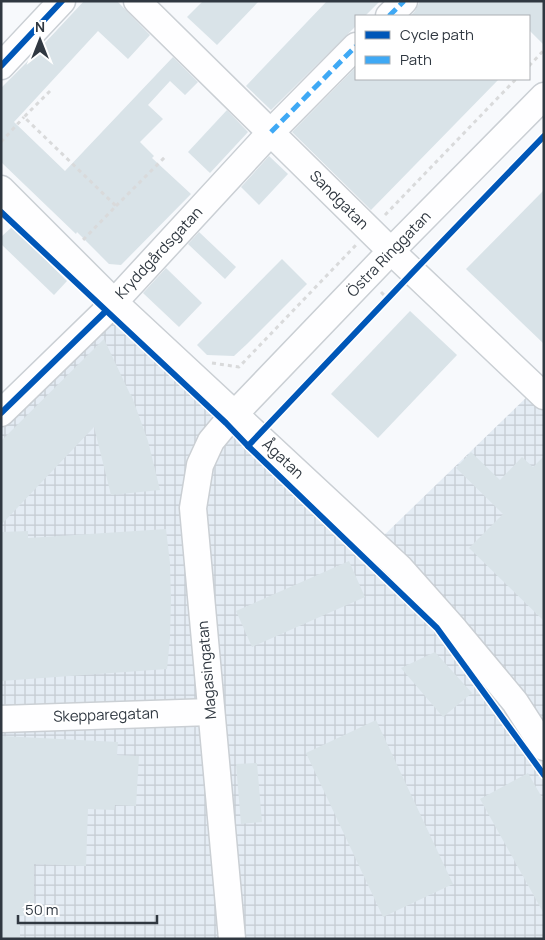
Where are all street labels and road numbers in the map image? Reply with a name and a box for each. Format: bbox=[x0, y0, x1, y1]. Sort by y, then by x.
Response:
street label: Sandgatan bbox=[305, 165, 374, 234]
street label: Kryddgårdsgatan bbox=[110, 202, 207, 303]
street label: Östra Ringgatan bbox=[342, 206, 435, 301]
street label: Ågatan bbox=[258, 434, 309, 483]
street label: Magasingatan bbox=[192, 620, 221, 720]
street label: Skepparegatan bbox=[53, 702, 159, 727]

